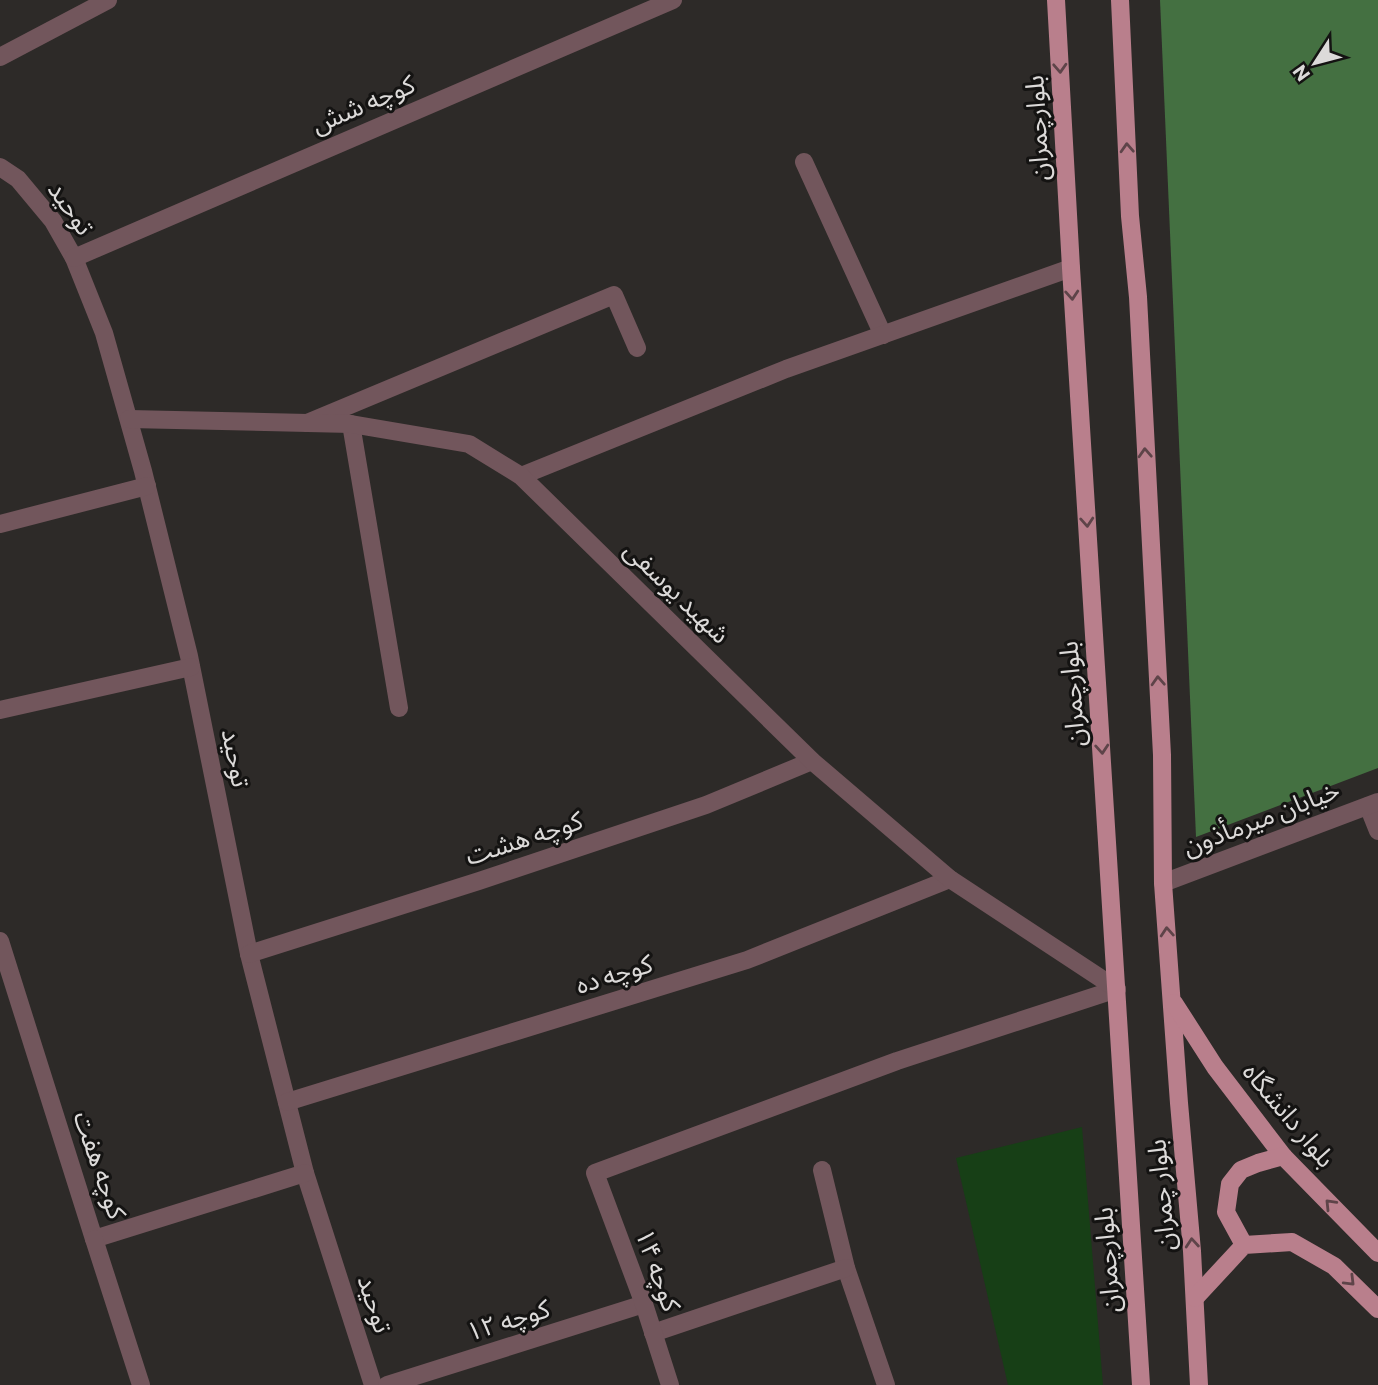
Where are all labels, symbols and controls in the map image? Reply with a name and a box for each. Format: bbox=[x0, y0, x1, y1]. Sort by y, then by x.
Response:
north arrow bbox=[1280, 28, 1350, 98]
text: N bbox=[1287, 61, 1314, 86]
one-way arrow bbox=[1052, 63, 1067, 74]
street label: کوچه شش bbox=[306, 67, 420, 141]
street label: بلوارچمران bbox=[1017, 74, 1057, 182]
one-way arrow bbox=[1119, 142, 1134, 153]
street label: توحید bbox=[42, 174, 102, 241]
one-way arrow bbox=[1065, 290, 1080, 301]
one-way arrow bbox=[1138, 448, 1153, 459]
one-way arrow bbox=[1079, 517, 1094, 528]
street label: شهید یوسفی bbox=[618, 533, 737, 650]
street label: بلوارچمران bbox=[1051, 640, 1093, 748]
one-way arrow bbox=[1150, 675, 1165, 686]
street label: توحید bbox=[216, 726, 258, 790]
one-way arrow bbox=[1094, 744, 1109, 755]
street label: خیابان میرمأذون bbox=[1178, 772, 1344, 862]
street label: کوچه هشت bbox=[461, 803, 587, 873]
one-way arrow bbox=[1160, 927, 1175, 938]
street label: کوچه ده bbox=[571, 946, 657, 1002]
street label: بلوار دانشگاه bbox=[1237, 1056, 1343, 1173]
street label: کوچه هفت bbox=[66, 1106, 134, 1224]
street label: بلوار چمران bbox=[1139, 1138, 1183, 1252]
one-way arrow bbox=[1326, 1199, 1339, 1212]
street label: بلوارچمران bbox=[1086, 1206, 1128, 1314]
street label: کوچه ۱۴ bbox=[627, 1224, 689, 1316]
one-way arrow bbox=[1185, 1238, 1200, 1249]
street label: توحید bbox=[352, 1271, 400, 1337]
one-way arrow bbox=[1341, 1272, 1354, 1285]
street label: کوچه ۱۲ bbox=[462, 1291, 554, 1349]

